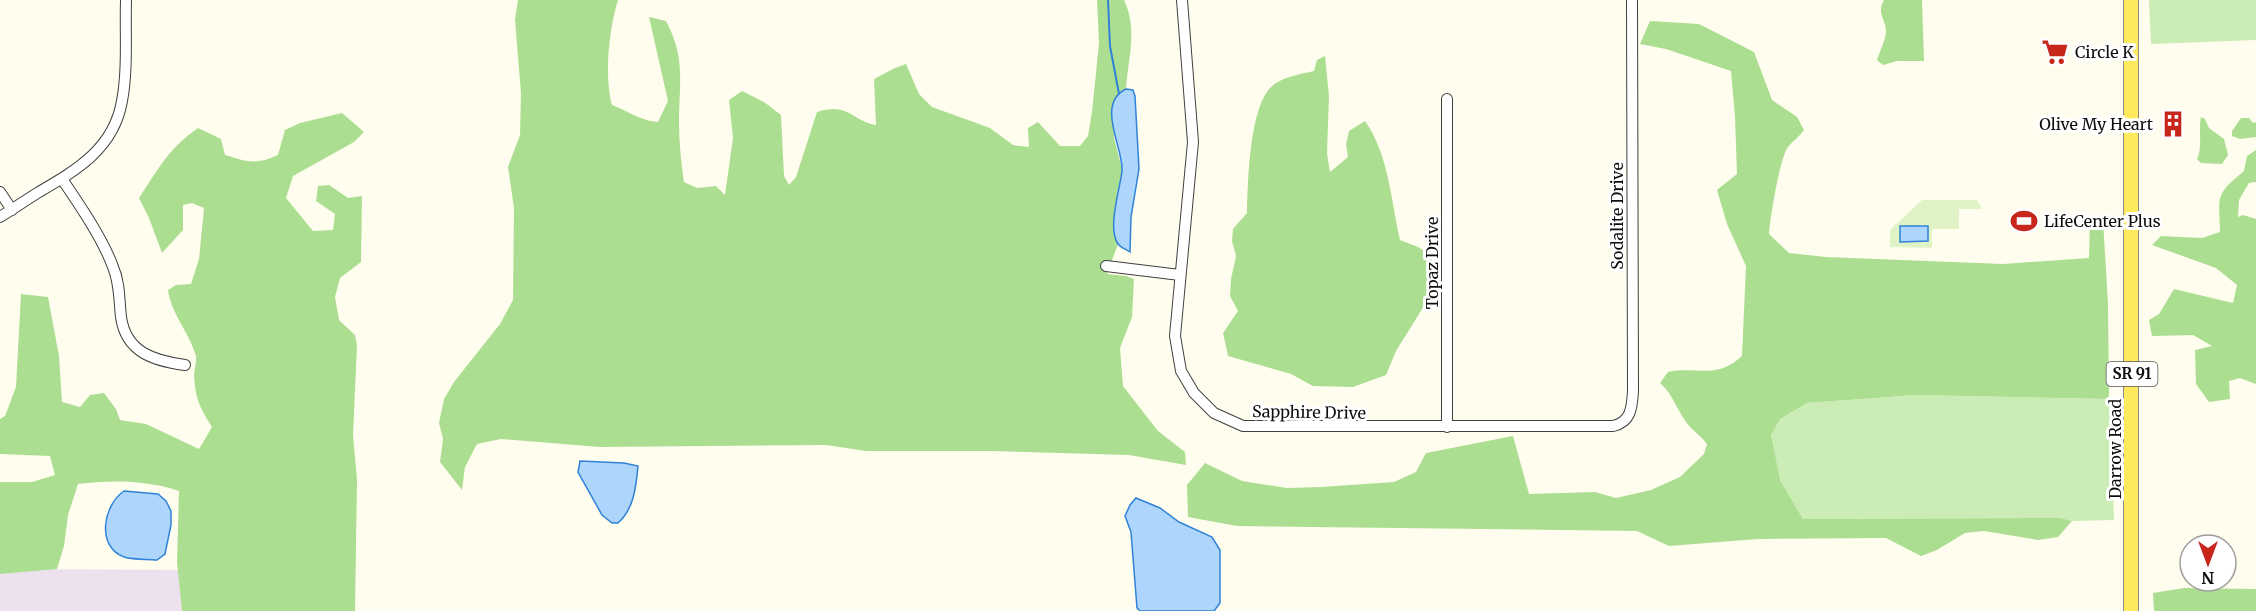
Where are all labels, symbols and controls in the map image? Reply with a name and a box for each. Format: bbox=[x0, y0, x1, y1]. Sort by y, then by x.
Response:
supermarket icon: Circle K bbox=[2040, 37, 2070, 67]
place label: Circle K bbox=[2075, 42, 2134, 62]
building icon: Olive My Heart bbox=[2158, 109, 2188, 139]
place label: Olive My Heart bbox=[2039, 114, 2154, 134]
street label: Sodalite Drive bbox=[1607, 162, 1627, 270]
sports icon: LifeCenter Plus bbox=[2009, 206, 2039, 236]
place label: LifeCenter Plus bbox=[2044, 211, 2161, 231]
street label: Topaz Drive bbox=[1422, 217, 1442, 309]
road number: SR 91 bbox=[2106, 362, 2158, 386]
street label: Darrow Road bbox=[2105, 399, 2125, 499]
street label: Sapphire Drive bbox=[1252, 401, 1366, 423]
north arrow bbox=[2178, 533, 2238, 593]
text: N bbox=[2201, 568, 2214, 588]

